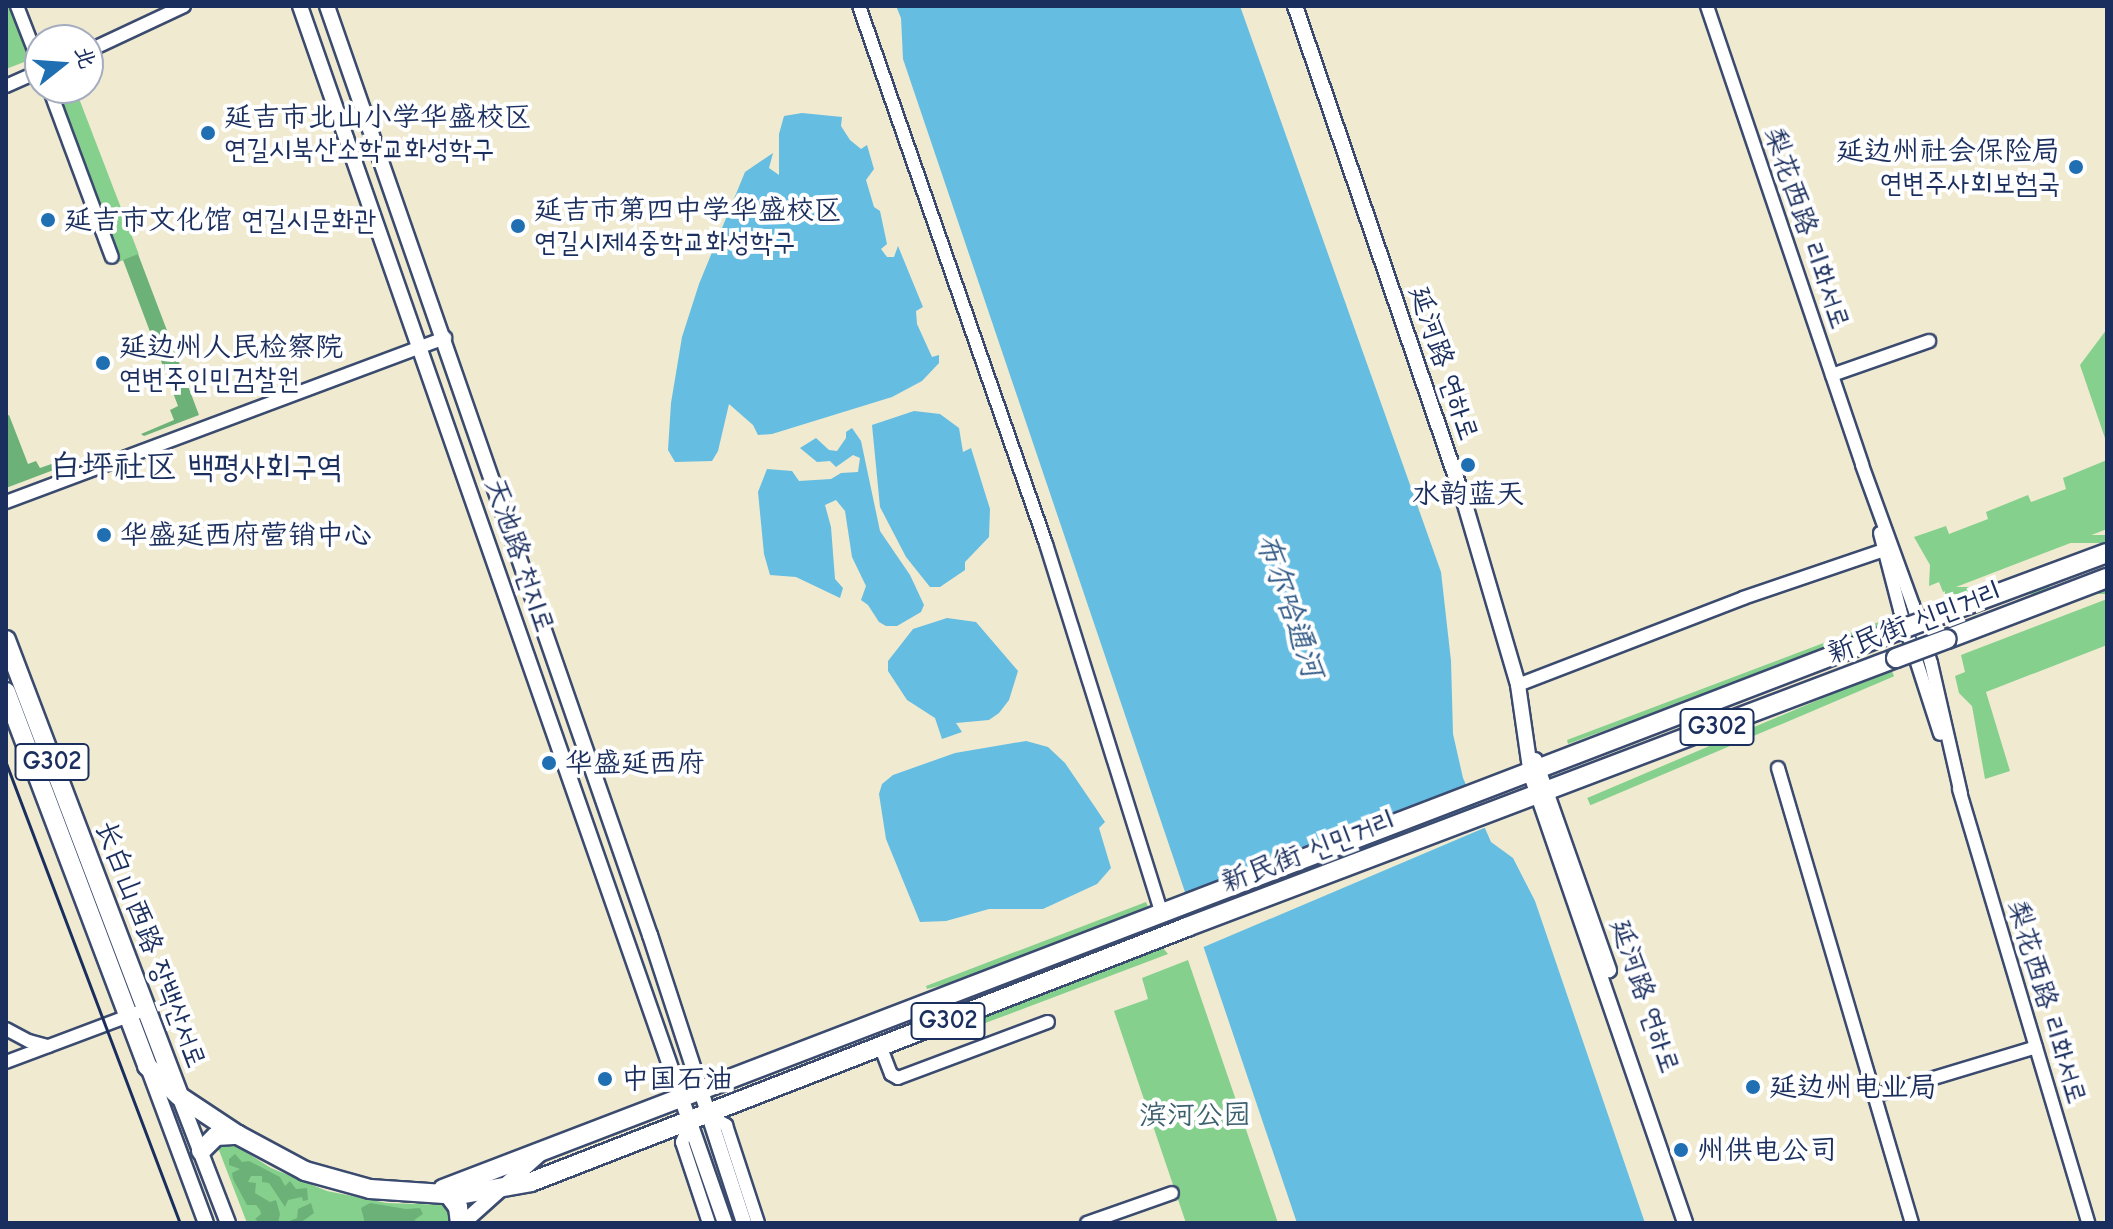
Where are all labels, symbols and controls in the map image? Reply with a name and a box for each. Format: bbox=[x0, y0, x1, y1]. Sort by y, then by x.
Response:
north arrow bbox=[24, 24, 104, 104]
text: 北 bbox=[69, 43, 101, 72]
place label: 延吉市北山小学华盛校区 연길시북산소학교화성학구 bbox=[224, 100, 532, 166]
street label: 梨花西路 리화서로 bbox=[1757, 123, 1857, 333]
marker: 延吉市北山小学华盛校区 연길시북산소학교화성학구 bbox=[199, 124, 217, 142]
place label: 延边州社会保险局 연변주사회보험국 bbox=[1836, 134, 2060, 200]
marker: 延边州社会保险局 연변주사회보험국 bbox=[2067, 158, 2085, 176]
place label: 延吉市第四中学华盛校区 연길시제4중학교화성학구 bbox=[534, 193, 842, 259]
place label: 延吉市文化馆 연길시문화관 bbox=[64, 203, 377, 237]
marker: 延吉市文化馆 연길시문화관 bbox=[39, 211, 57, 229]
marker: 延吉市第四中学华盛校区 연길시제4중학교화성학구 bbox=[509, 217, 527, 235]
street label: 延河路 연하로 bbox=[1402, 281, 1486, 445]
place label: 延边州人民检察院 연변주인민검찰원 bbox=[119, 330, 343, 396]
marker: 延边州人民检察院 연변주인민검찰원 bbox=[94, 354, 112, 372]
district label: 白坪社区 백평사회구역 bbox=[49, 448, 343, 486]
marker: 水韵蓝天 bbox=[1459, 456, 1477, 474]
street label: 天池路 천지로 bbox=[478, 473, 562, 637]
place label: 水韵蓝天 bbox=[1412, 477, 1524, 511]
place label: 华盛延西府营销中心 bbox=[120, 518, 372, 552]
marker: 华盛延西府营销中心 bbox=[95, 526, 113, 544]
water label: 布尔哈通河 bbox=[1248, 529, 1330, 683]
street label: 新民街 신민거리 bbox=[1822, 573, 2006, 671]
road number: G302 bbox=[1679, 705, 1755, 749]
road number: G302 bbox=[14, 740, 90, 784]
place label: 华盛延西府 bbox=[565, 746, 705, 780]
marker: 华盛延西府 bbox=[540, 754, 558, 772]
street label: 新民街 신민거리 bbox=[1216, 802, 1400, 900]
street label: 长白山西路 장백산서로 bbox=[88, 816, 214, 1072]
street label: 梨花西路 리화서로 bbox=[2000, 896, 2094, 1108]
street label: 延河路 연하로 bbox=[1603, 914, 1687, 1078]
road number: G302 bbox=[910, 999, 986, 1043]
place label: 中国石油 bbox=[621, 1062, 733, 1096]
marker: 中国石油 bbox=[596, 1070, 614, 1088]
place label: 延边州电业局 bbox=[1769, 1070, 1937, 1104]
marker: 延边州电业局 bbox=[1744, 1078, 1762, 1096]
park label: 滨河公园 bbox=[1139, 1098, 1251, 1132]
place label: 州供电公司 bbox=[1697, 1133, 1837, 1167]
marker: 州供电公司 bbox=[1672, 1141, 1690, 1159]

